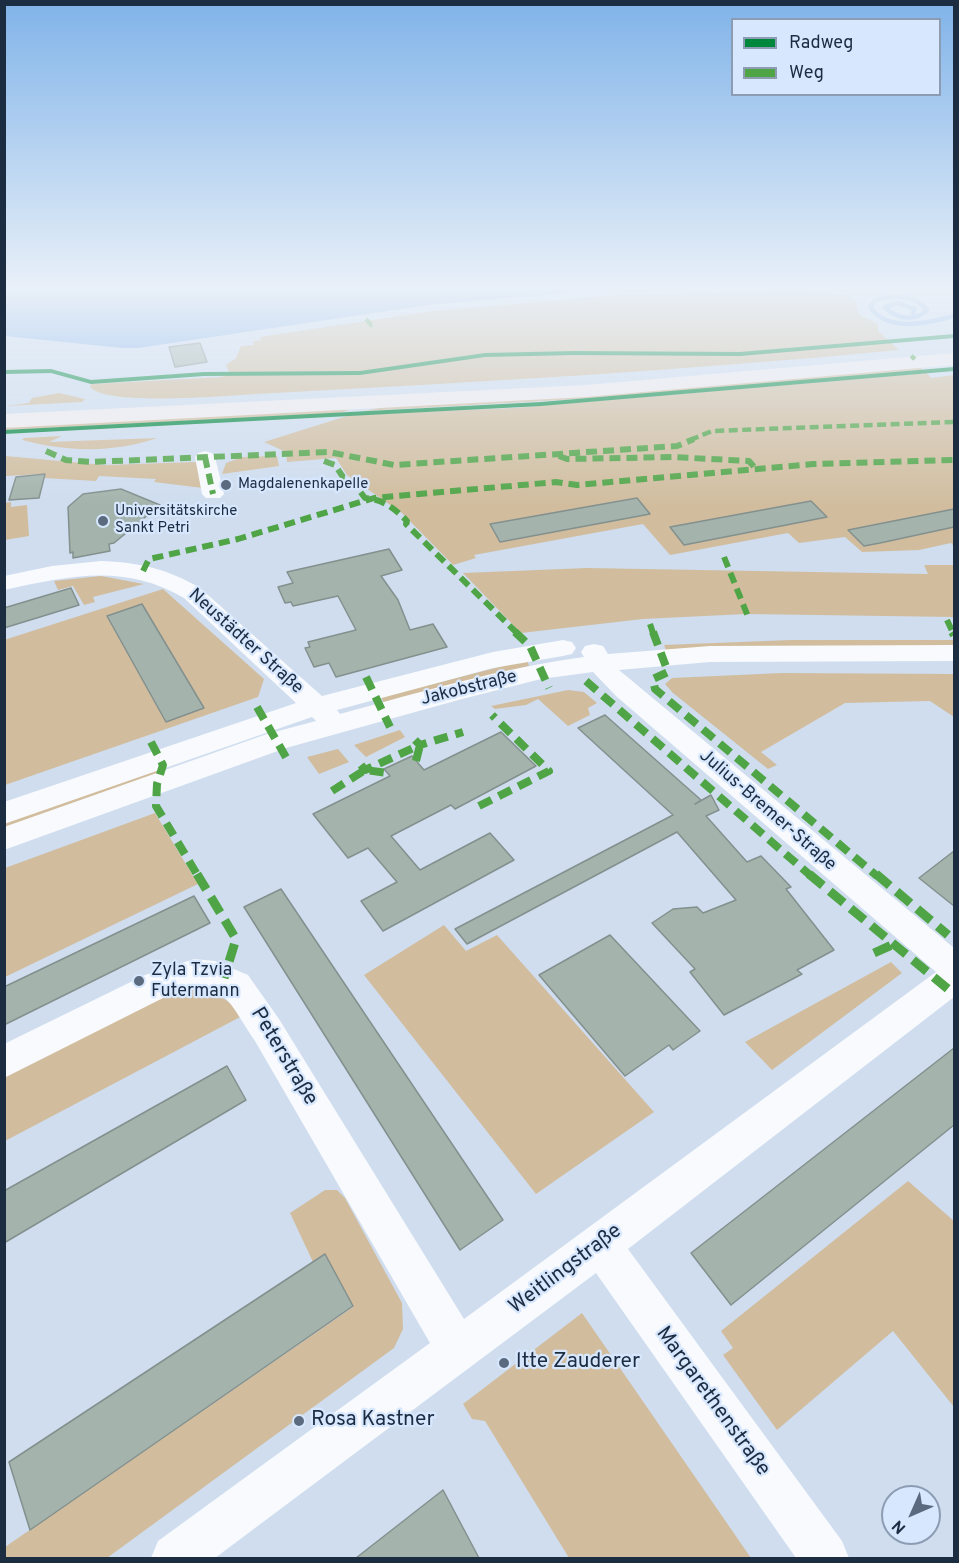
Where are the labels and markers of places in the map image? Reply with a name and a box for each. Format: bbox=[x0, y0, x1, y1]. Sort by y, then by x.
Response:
place label: Magdalenenkapelle bbox=[238, 476, 368, 494]
marker: Magdalenenkapelle bbox=[219, 478, 233, 492]
place label: Universitätskirche Sankt Petri bbox=[115, 503, 237, 538]
marker: Universitätskirche Sankt Petri bbox=[96, 514, 110, 528]
place label: Zyla Tzvia Futermann bbox=[151, 960, 240, 1002]
marker: Zyla Tzvia Futermann bbox=[132, 974, 146, 988]
place label: ltte Zauderer bbox=[516, 1350, 640, 1376]
marker: ltte Zauderer bbox=[497, 1356, 511, 1370]
place label: Rosa Kastner bbox=[311, 1408, 435, 1434]
marker: Rosa Kastner bbox=[292, 1414, 306, 1428]

